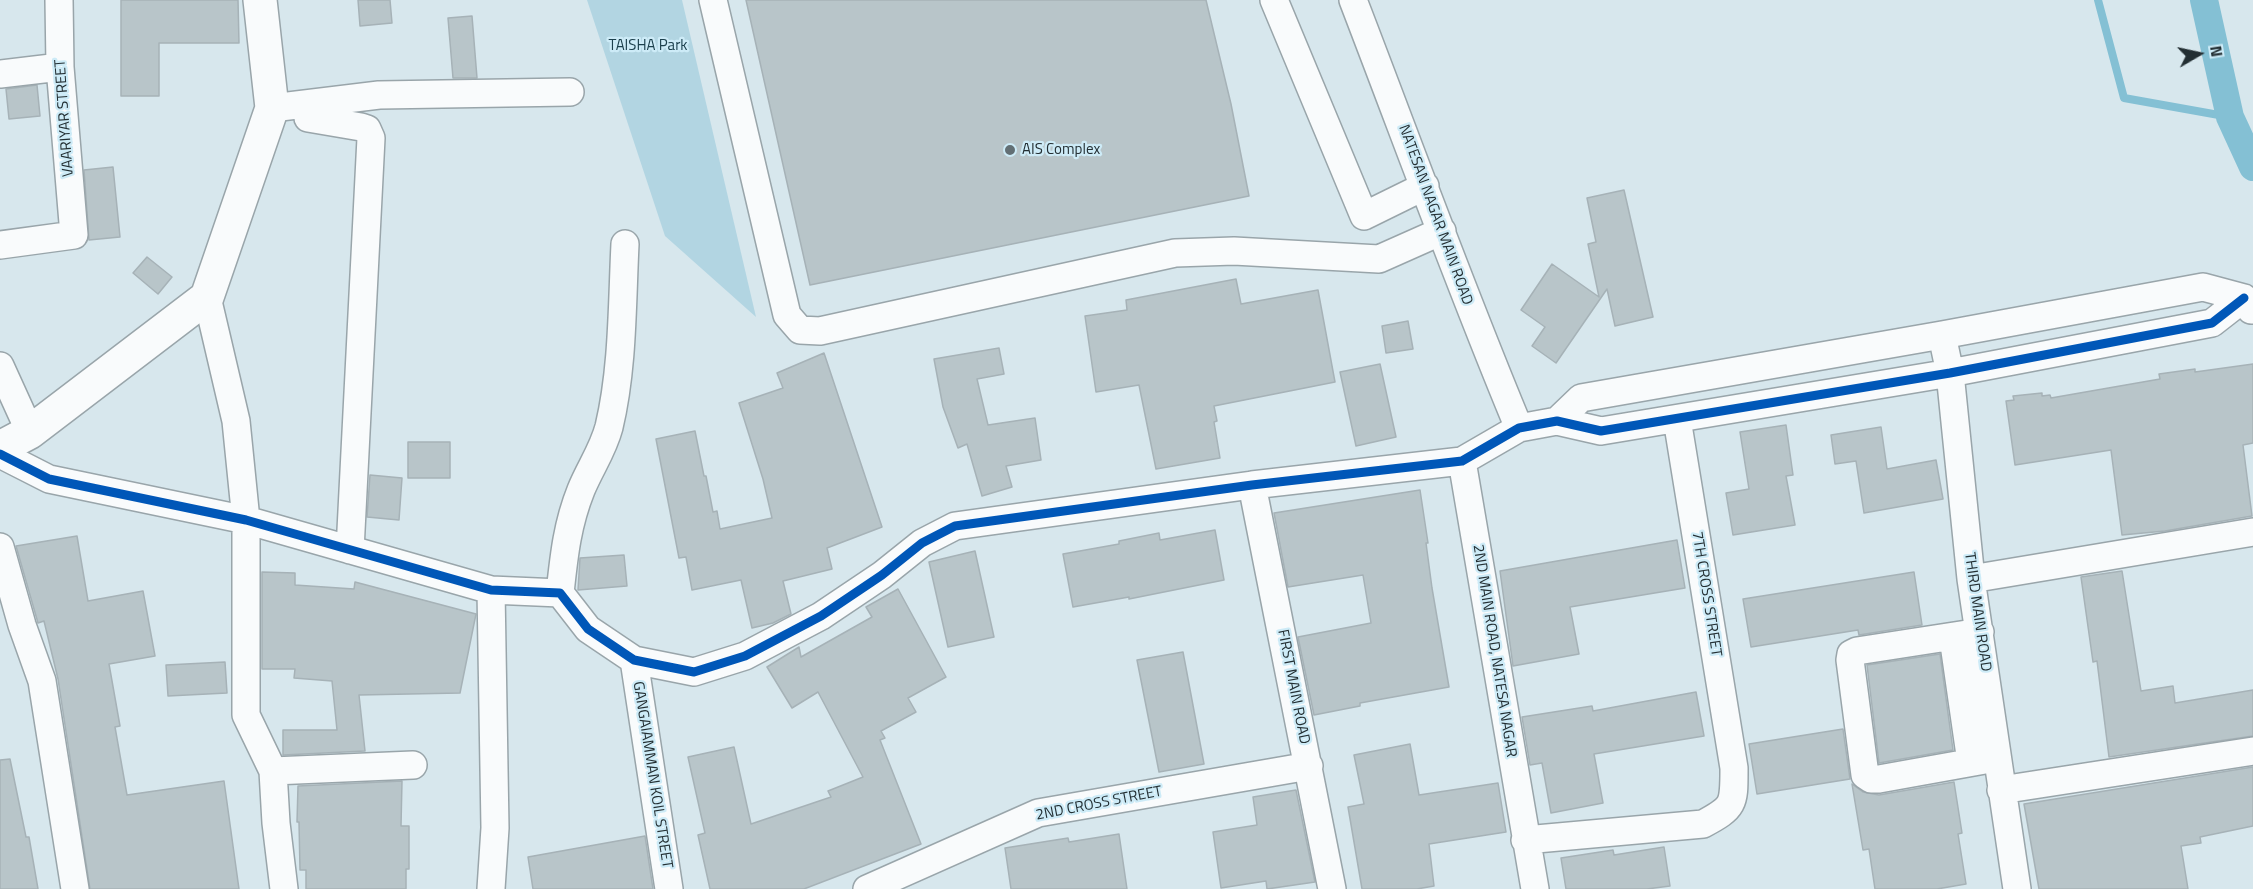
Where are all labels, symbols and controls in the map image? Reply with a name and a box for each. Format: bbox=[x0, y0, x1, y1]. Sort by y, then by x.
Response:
north arrow bbox=[2169, 24, 2229, 84]
park label: TAISHA Park bbox=[608, 37, 688, 55]
text: N bbox=[2204, 44, 2229, 59]
street label: VAARIYAR STREET bbox=[52, 59, 78, 177]
street label: NATESAN NAGAR MAIN ROAD bbox=[1394, 122, 1476, 308]
place label: AIS Complex bbox=[1022, 141, 1100, 159]
marker: AIS Complex bbox=[1003, 143, 1017, 157]
street label: 7TH CROSS STREET bbox=[1687, 530, 1725, 658]
street label: 2ND MAIN ROAD, NATESA NAGAR bbox=[1468, 543, 1520, 759]
street label: THIRD MAIN ROAD bbox=[1960, 551, 1994, 673]
street label: FIRST MAIN ROAD bbox=[1273, 628, 1313, 746]
street label: GANGAIAMMAN KOIL STREET bbox=[628, 680, 676, 870]
street label: 2ND CROSS STREET bbox=[1034, 783, 1164, 825]

